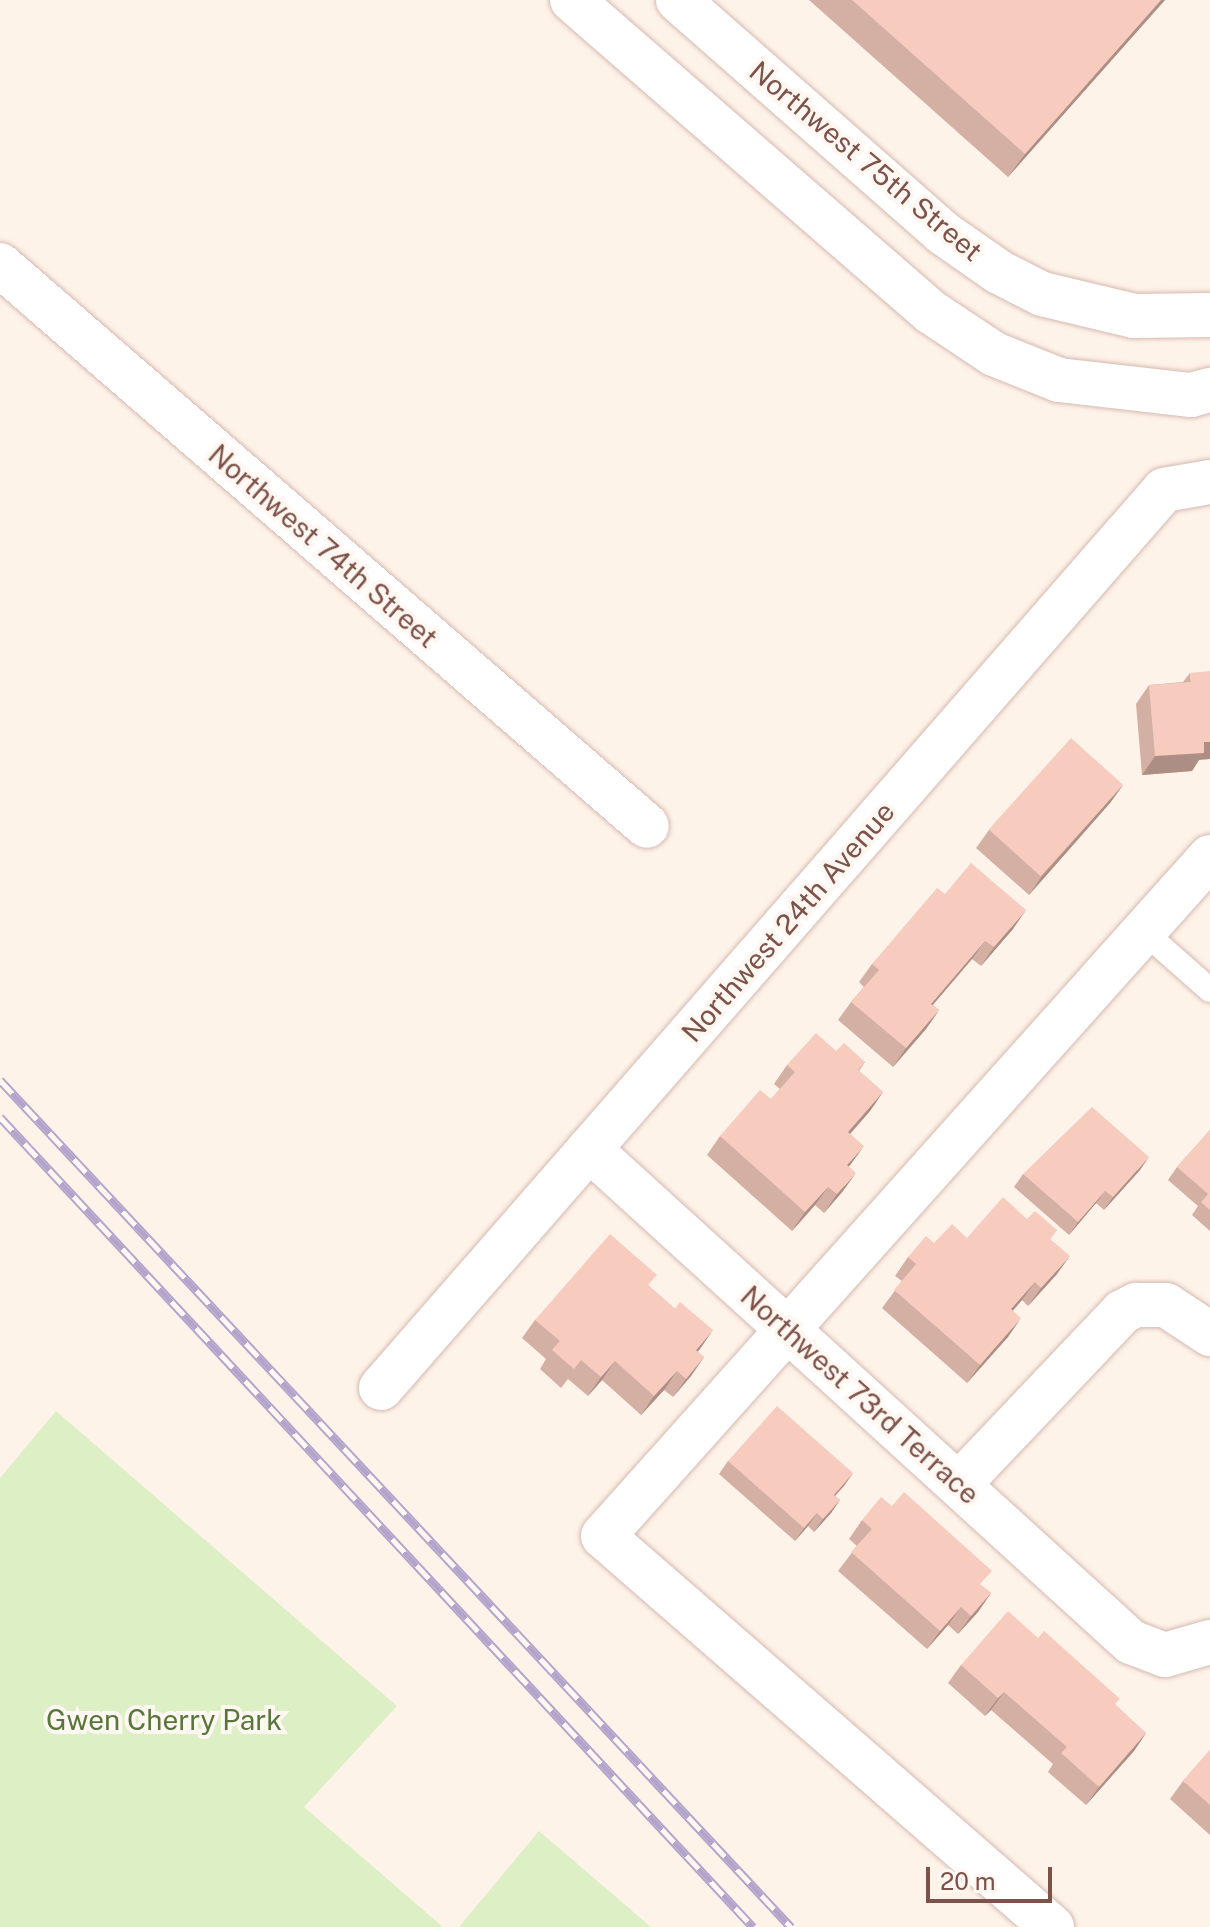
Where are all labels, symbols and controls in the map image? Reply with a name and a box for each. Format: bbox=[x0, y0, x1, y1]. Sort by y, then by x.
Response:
street label: Northwest 75th Street bbox=[743, 54, 989, 268]
street label: Northwest 74th Street bbox=[202, 438, 444, 654]
street label: Northwest 24th Avenue bbox=[675, 795, 901, 1049]
street label: Northwest 73rd Terrace bbox=[734, 1279, 986, 1511]
park label: Gwen Cherry Park bbox=[46, 1703, 282, 1737]
scale bar bbox=[930, 1851, 1056, 1901]
text: 20 m bbox=[940, 1867, 996, 1895]

